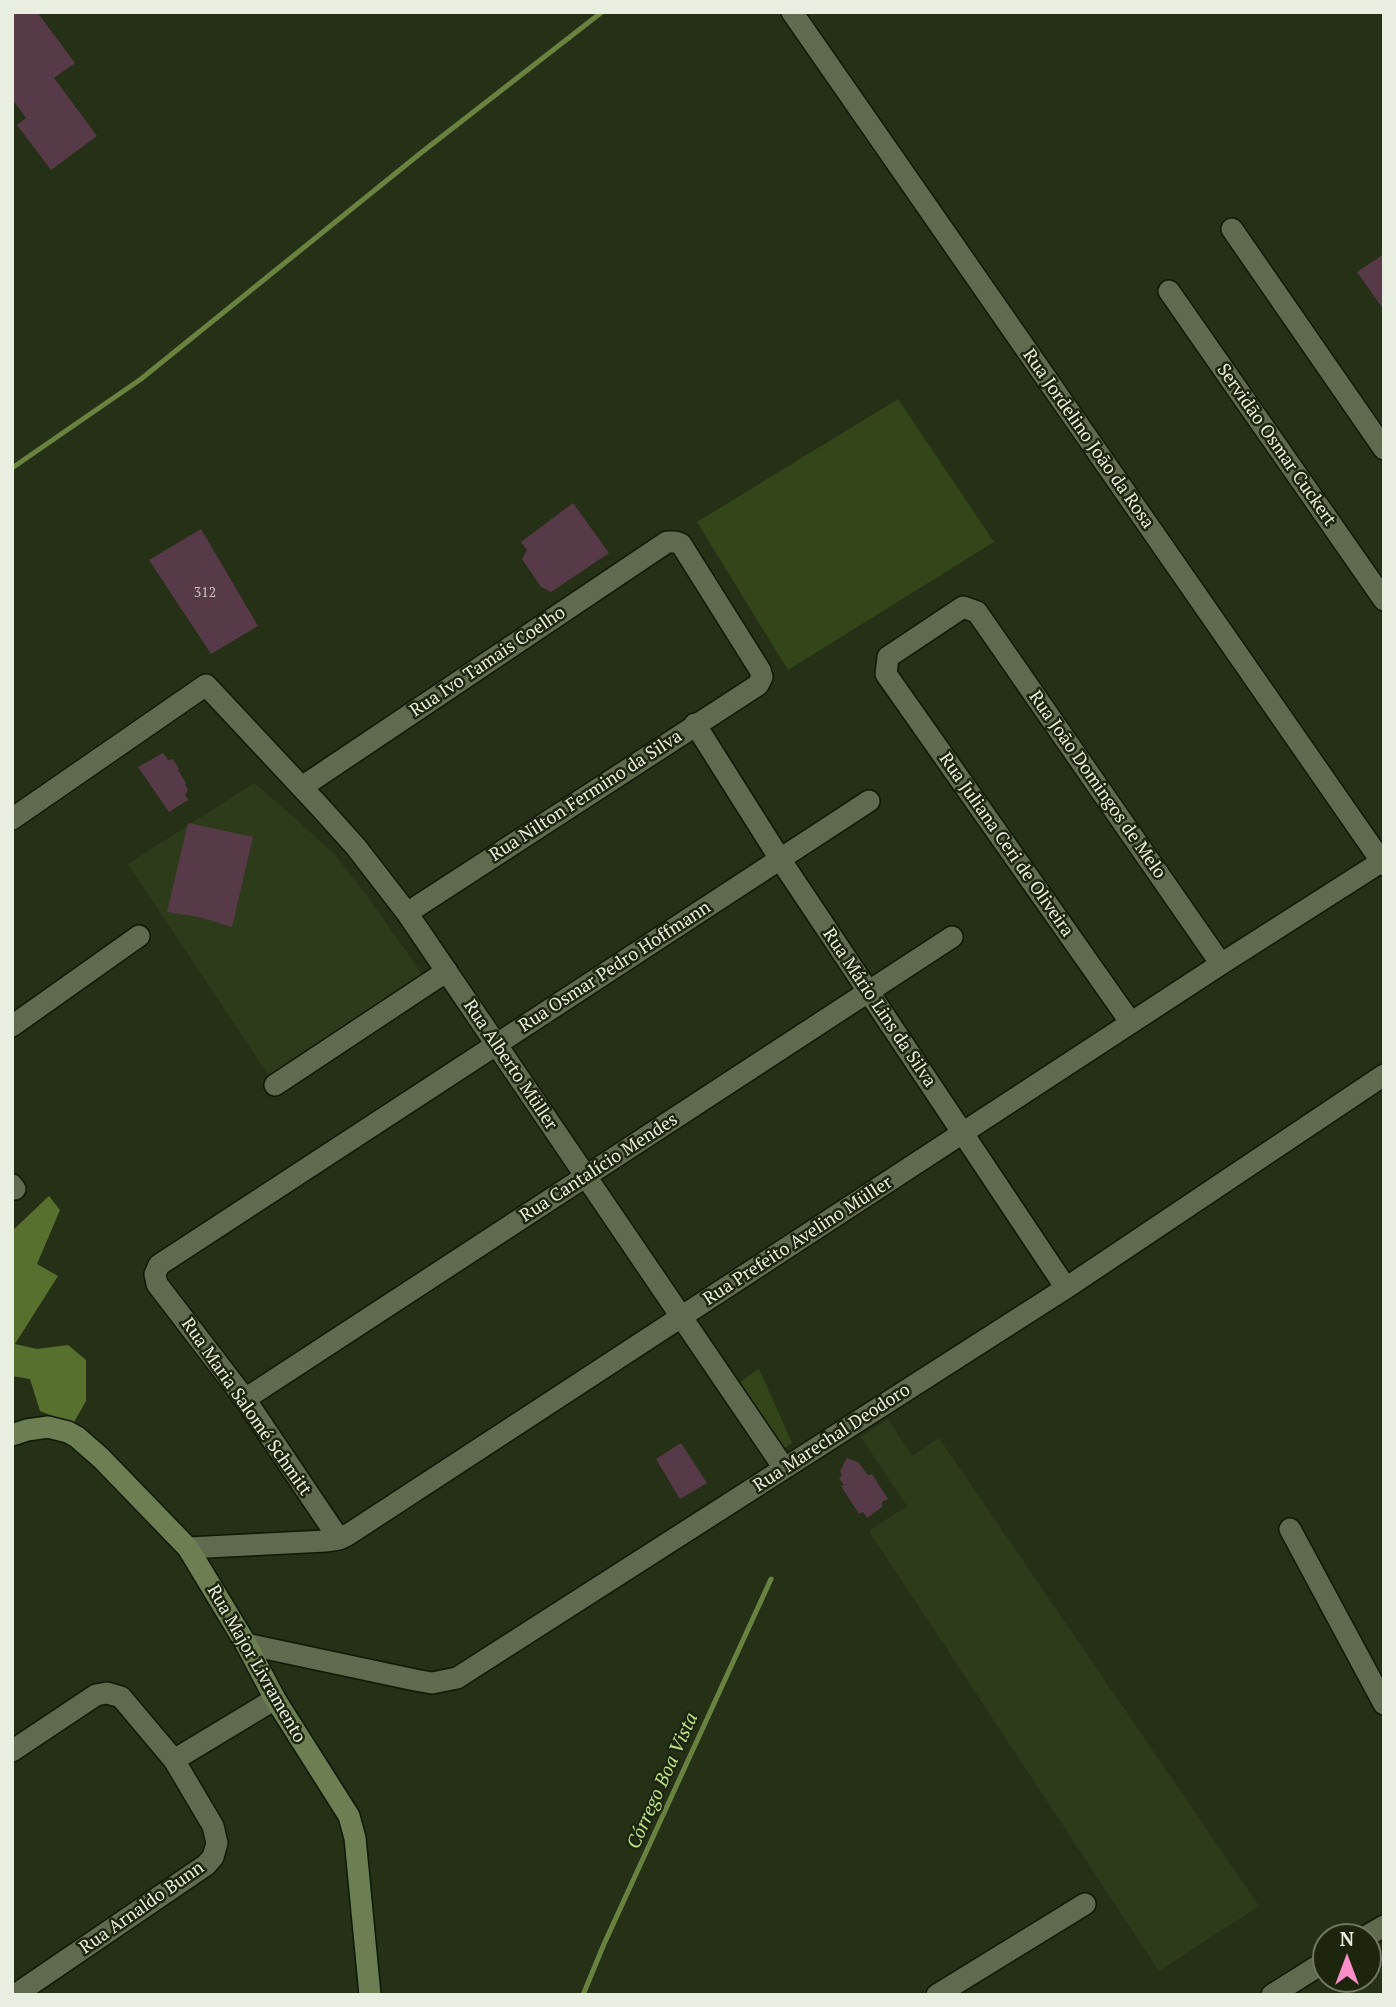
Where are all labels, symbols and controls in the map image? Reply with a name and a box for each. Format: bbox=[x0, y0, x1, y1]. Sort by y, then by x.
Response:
street label: Rua Jordelino João da Rosa bbox=[1018, 345, 1158, 533]
street label: Servidão Osmar Cuckert bbox=[1212, 360, 1340, 530]
house number: 312 bbox=[194, 585, 216, 601]
street label: Rua Ivo Tamais Coelho bbox=[406, 602, 570, 722]
street label: Rua João Domingos de Melo bbox=[1024, 687, 1170, 883]
street label: Rua Nilton Fermino da Silva bbox=[486, 726, 686, 866]
street label: Rua Juliana Ceri de Oliveira bbox=[934, 749, 1078, 941]
street label: Rua Osmar Pedro Hoffmann bbox=[515, 897, 715, 1037]
street label: Rua Mário Lins da Silva bbox=[818, 924, 940, 1092]
street label: Rua Alberto Müller bbox=[458, 996, 562, 1134]
street label: Rua Cantalício Mendes bbox=[516, 1109, 682, 1227]
street label: Rua Prefeito Avelino Müller bbox=[700, 1172, 896, 1310]
street label: Rua Maria Salomé Schmitt bbox=[176, 1314, 316, 1500]
street label: Rua Marechal Deodoro bbox=[750, 1379, 914, 1497]
street label: Rua Major Livramento bbox=[202, 1581, 310, 1747]
water label: Córrego Boa Vista bbox=[623, 1709, 703, 1853]
street label: Rua Arnaldo Bunn bbox=[76, 1857, 208, 1959]
north arrow bbox=[1312, 1923, 1382, 1993]
text: N bbox=[1340, 1926, 1354, 1951]

